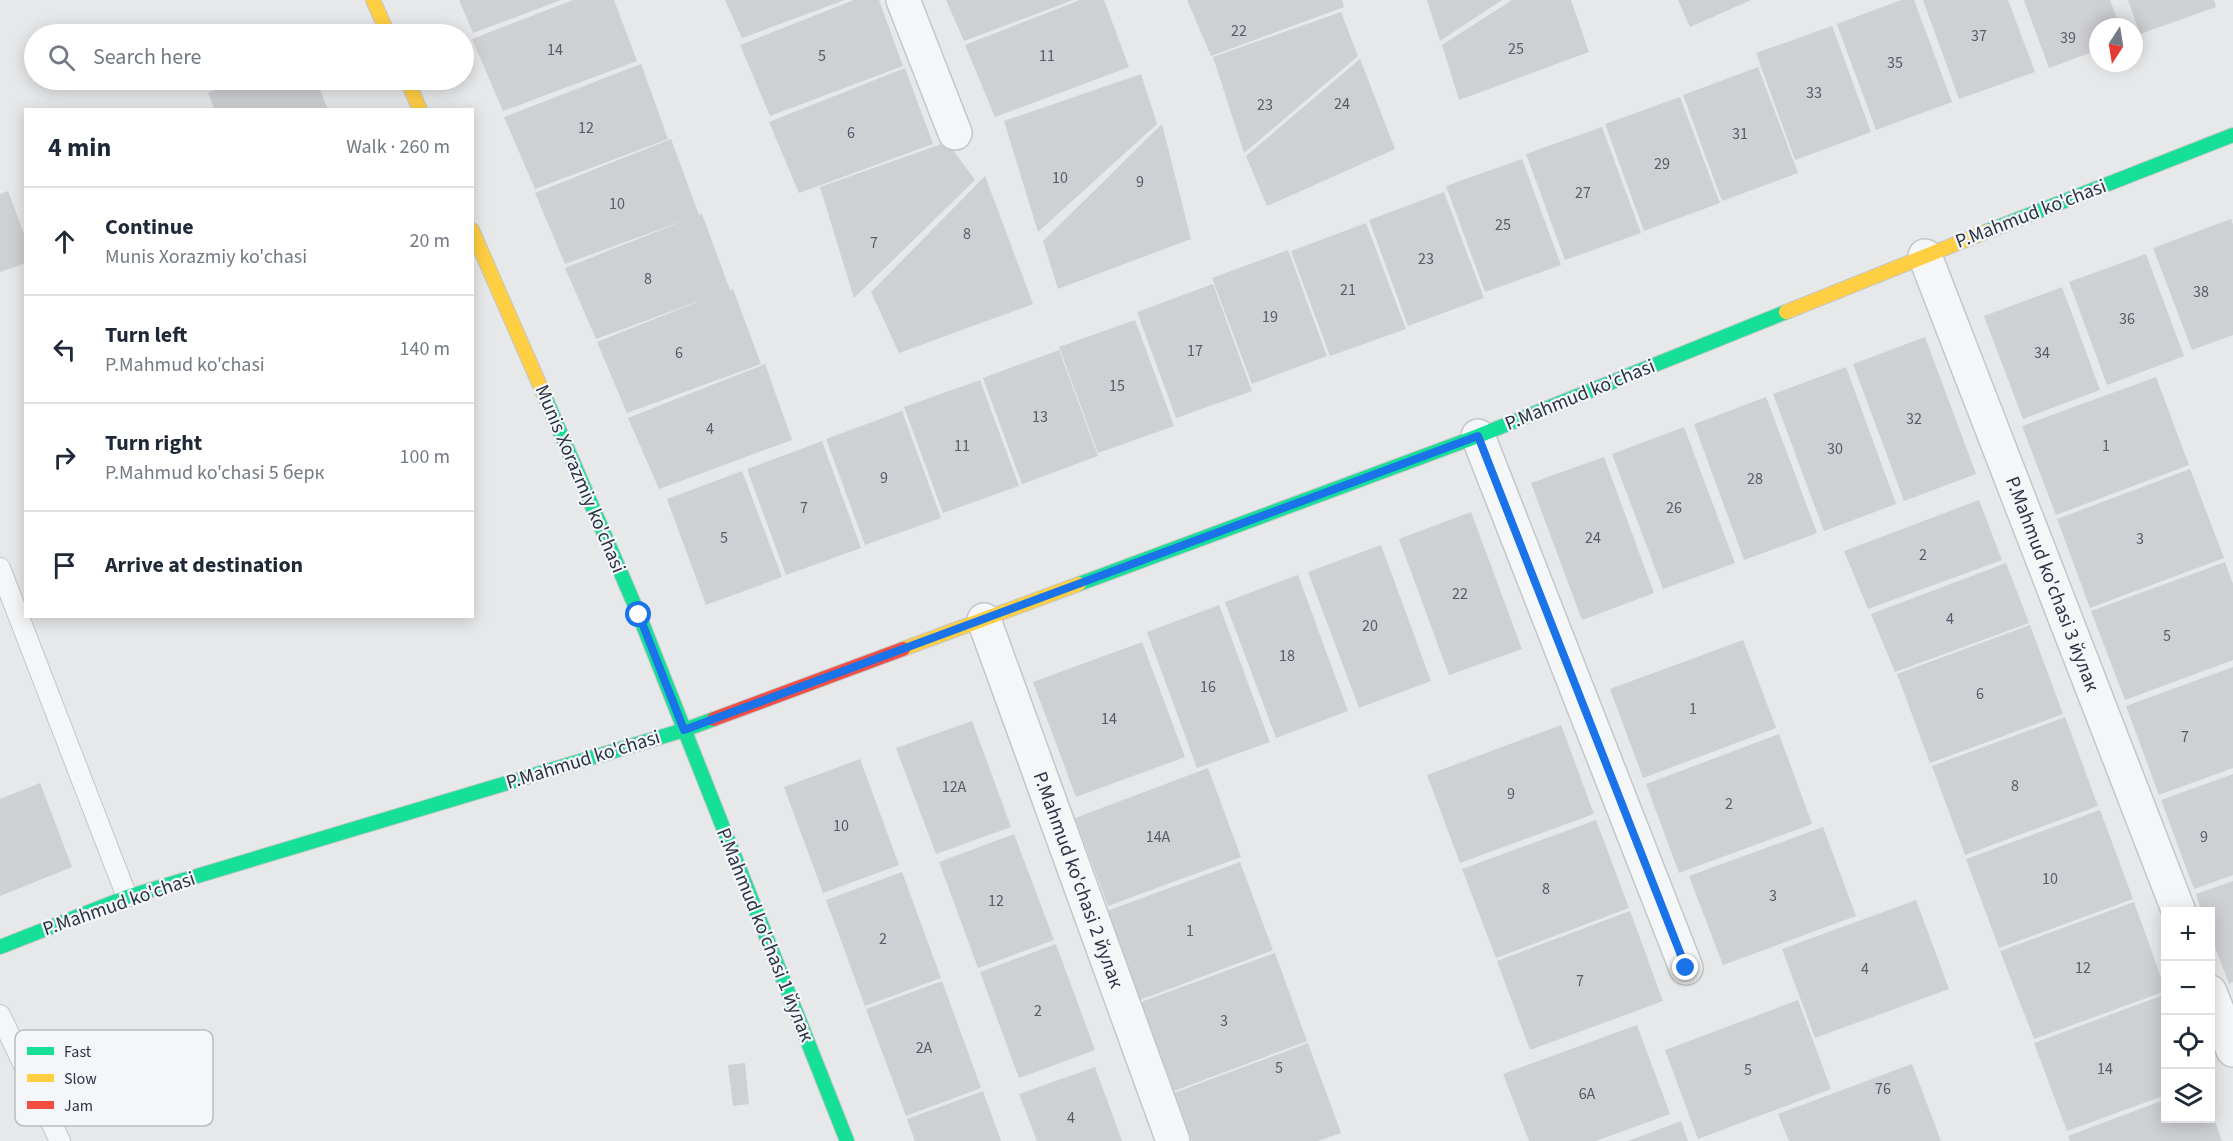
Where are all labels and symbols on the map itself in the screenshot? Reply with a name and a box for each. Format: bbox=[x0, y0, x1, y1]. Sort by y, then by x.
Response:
north arrow bbox=[2089, 18, 2143, 72]
house number: 22 bbox=[1231, 20, 1247, 42]
house number: 37 bbox=[1971, 25, 1987, 47]
house number: 39 bbox=[2060, 27, 2076, 49]
house number: 25 bbox=[1508, 38, 1524, 60]
house number: 14 bbox=[547, 39, 563, 61]
house number: 5 bbox=[818, 45, 826, 67]
house number: 11 bbox=[1039, 45, 1055, 67]
house number: 35 bbox=[1887, 52, 1903, 74]
house number: 33 bbox=[1806, 82, 1822, 104]
house number: 24 bbox=[1334, 93, 1350, 115]
house number: 23 bbox=[1257, 94, 1273, 116]
house number: 12 bbox=[578, 117, 594, 139]
house number: 6 bbox=[847, 122, 855, 144]
house number: 31 bbox=[1732, 123, 1748, 145]
house number: 29 bbox=[1654, 153, 1670, 175]
house number: 10 bbox=[1052, 167, 1068, 189]
house number: 9 bbox=[1136, 171, 1144, 193]
street label: P.Mahmud ko'chasi bbox=[1951, 172, 2111, 256]
house number: 27 bbox=[1575, 182, 1591, 204]
house number: 10 bbox=[609, 193, 625, 215]
house number: 25 bbox=[1495, 214, 1511, 236]
house number: 8 bbox=[963, 223, 971, 245]
house number: 7 bbox=[870, 232, 878, 254]
house number: 23 bbox=[1418, 248, 1434, 270]
house number: 8 bbox=[644, 268, 652, 290]
house number: 21 bbox=[1340, 279, 1356, 301]
house number: 38 bbox=[2193, 281, 2209, 303]
house number: 19 bbox=[1262, 306, 1278, 328]
house number: 36 bbox=[2119, 308, 2135, 330]
house number: 17 bbox=[1187, 340, 1203, 362]
house number: 6 bbox=[675, 342, 683, 364]
house number: 34 bbox=[2034, 342, 2050, 364]
street label: P.Mahmud ko'chasi bbox=[1501, 352, 1659, 438]
house number: 15 bbox=[1109, 375, 1125, 397]
street label: Munis Xorazmiy ko'chasi bbox=[528, 381, 632, 577]
house number: 13 bbox=[1032, 406, 1048, 428]
house number: 32 bbox=[1906, 408, 1922, 430]
house number: 4 bbox=[706, 418, 714, 440]
house number: 11 bbox=[954, 435, 970, 457]
house number: 1 bbox=[2102, 435, 2110, 457]
house number: 30 bbox=[1827, 438, 1843, 460]
house number: 9 bbox=[880, 467, 888, 489]
house number: 28 bbox=[1747, 468, 1763, 490]
street label: P.Mahmud ko'chasi 3 йулак bbox=[1998, 472, 2106, 696]
house number: 7 bbox=[800, 497, 808, 519]
house number: 26 bbox=[1666, 497, 1682, 519]
house number: 5 bbox=[720, 527, 728, 549]
house number: 24 bbox=[1585, 527, 1601, 549]
house number: 3 bbox=[2136, 528, 2144, 550]
house number: 2 bbox=[1919, 544, 1927, 566]
house number: 22 bbox=[1452, 583, 1468, 605]
route start bbox=[625, 601, 651, 627]
house number: 4 bbox=[1946, 608, 1954, 630]
house number: 20 bbox=[1362, 615, 1378, 637]
house number: 5 bbox=[2163, 625, 2171, 647]
house number: 18 bbox=[1279, 645, 1295, 667]
house number: 16 bbox=[1200, 676, 1216, 698]
house number: 6 bbox=[1976, 683, 1984, 705]
house number: 1 bbox=[1689, 698, 1697, 720]
house number: 14 bbox=[1101, 708, 1117, 730]
street label: P.Mahmud ko'chasi bbox=[503, 723, 663, 797]
house number: 7 bbox=[2181, 726, 2189, 748]
street label: P.Mahmud ko'chasi 2 йулак bbox=[1026, 768, 1130, 992]
house number: 8 bbox=[2011, 775, 2019, 797]
house number: 12А bbox=[942, 776, 967, 798]
house number: 9 bbox=[1507, 783, 1515, 805]
house number: 2 bbox=[1725, 793, 1733, 815]
house number: 10 bbox=[833, 815, 849, 837]
street label: P.Mahmud ko'chasi 1 йулак bbox=[709, 824, 821, 1046]
house number: 14А bbox=[1146, 826, 1171, 848]
house number: 9 bbox=[2200, 826, 2208, 848]
street label: P.Mahmud ko'chasi bbox=[39, 865, 199, 943]
house number: 10 bbox=[2042, 868, 2058, 890]
house number: 8 bbox=[1542, 878, 1550, 900]
house number: 3 bbox=[1769, 885, 1777, 907]
house number: 12 bbox=[988, 890, 1004, 912]
house number: 1 bbox=[1186, 920, 1194, 942]
house number: 2 bbox=[879, 928, 887, 950]
route end bbox=[1672, 954, 1698, 980]
house number: 12 bbox=[2075, 957, 2091, 979]
house number: 4 bbox=[1861, 958, 1869, 980]
house number: 7 bbox=[1576, 970, 1584, 992]
house number: 2 bbox=[1034, 1000, 1042, 1022]
house number: 3 bbox=[1220, 1010, 1228, 1032]
legend bbox=[15, 1030, 213, 1126]
house number: 2A bbox=[916, 1037, 933, 1059]
text: Fast bbox=[64, 1041, 92, 1063]
house number: 5 bbox=[1275, 1057, 1283, 1079]
house number: 14 bbox=[2097, 1058, 2113, 1080]
house number: 5 bbox=[1744, 1059, 1752, 1081]
text: Slow bbox=[64, 1068, 97, 1090]
house number: 76 bbox=[1875, 1078, 1891, 1100]
house number: 6А bbox=[1579, 1083, 1596, 1105]
text: Jam bbox=[64, 1095, 93, 1117]
house number: 4 bbox=[1067, 1107, 1075, 1129]

